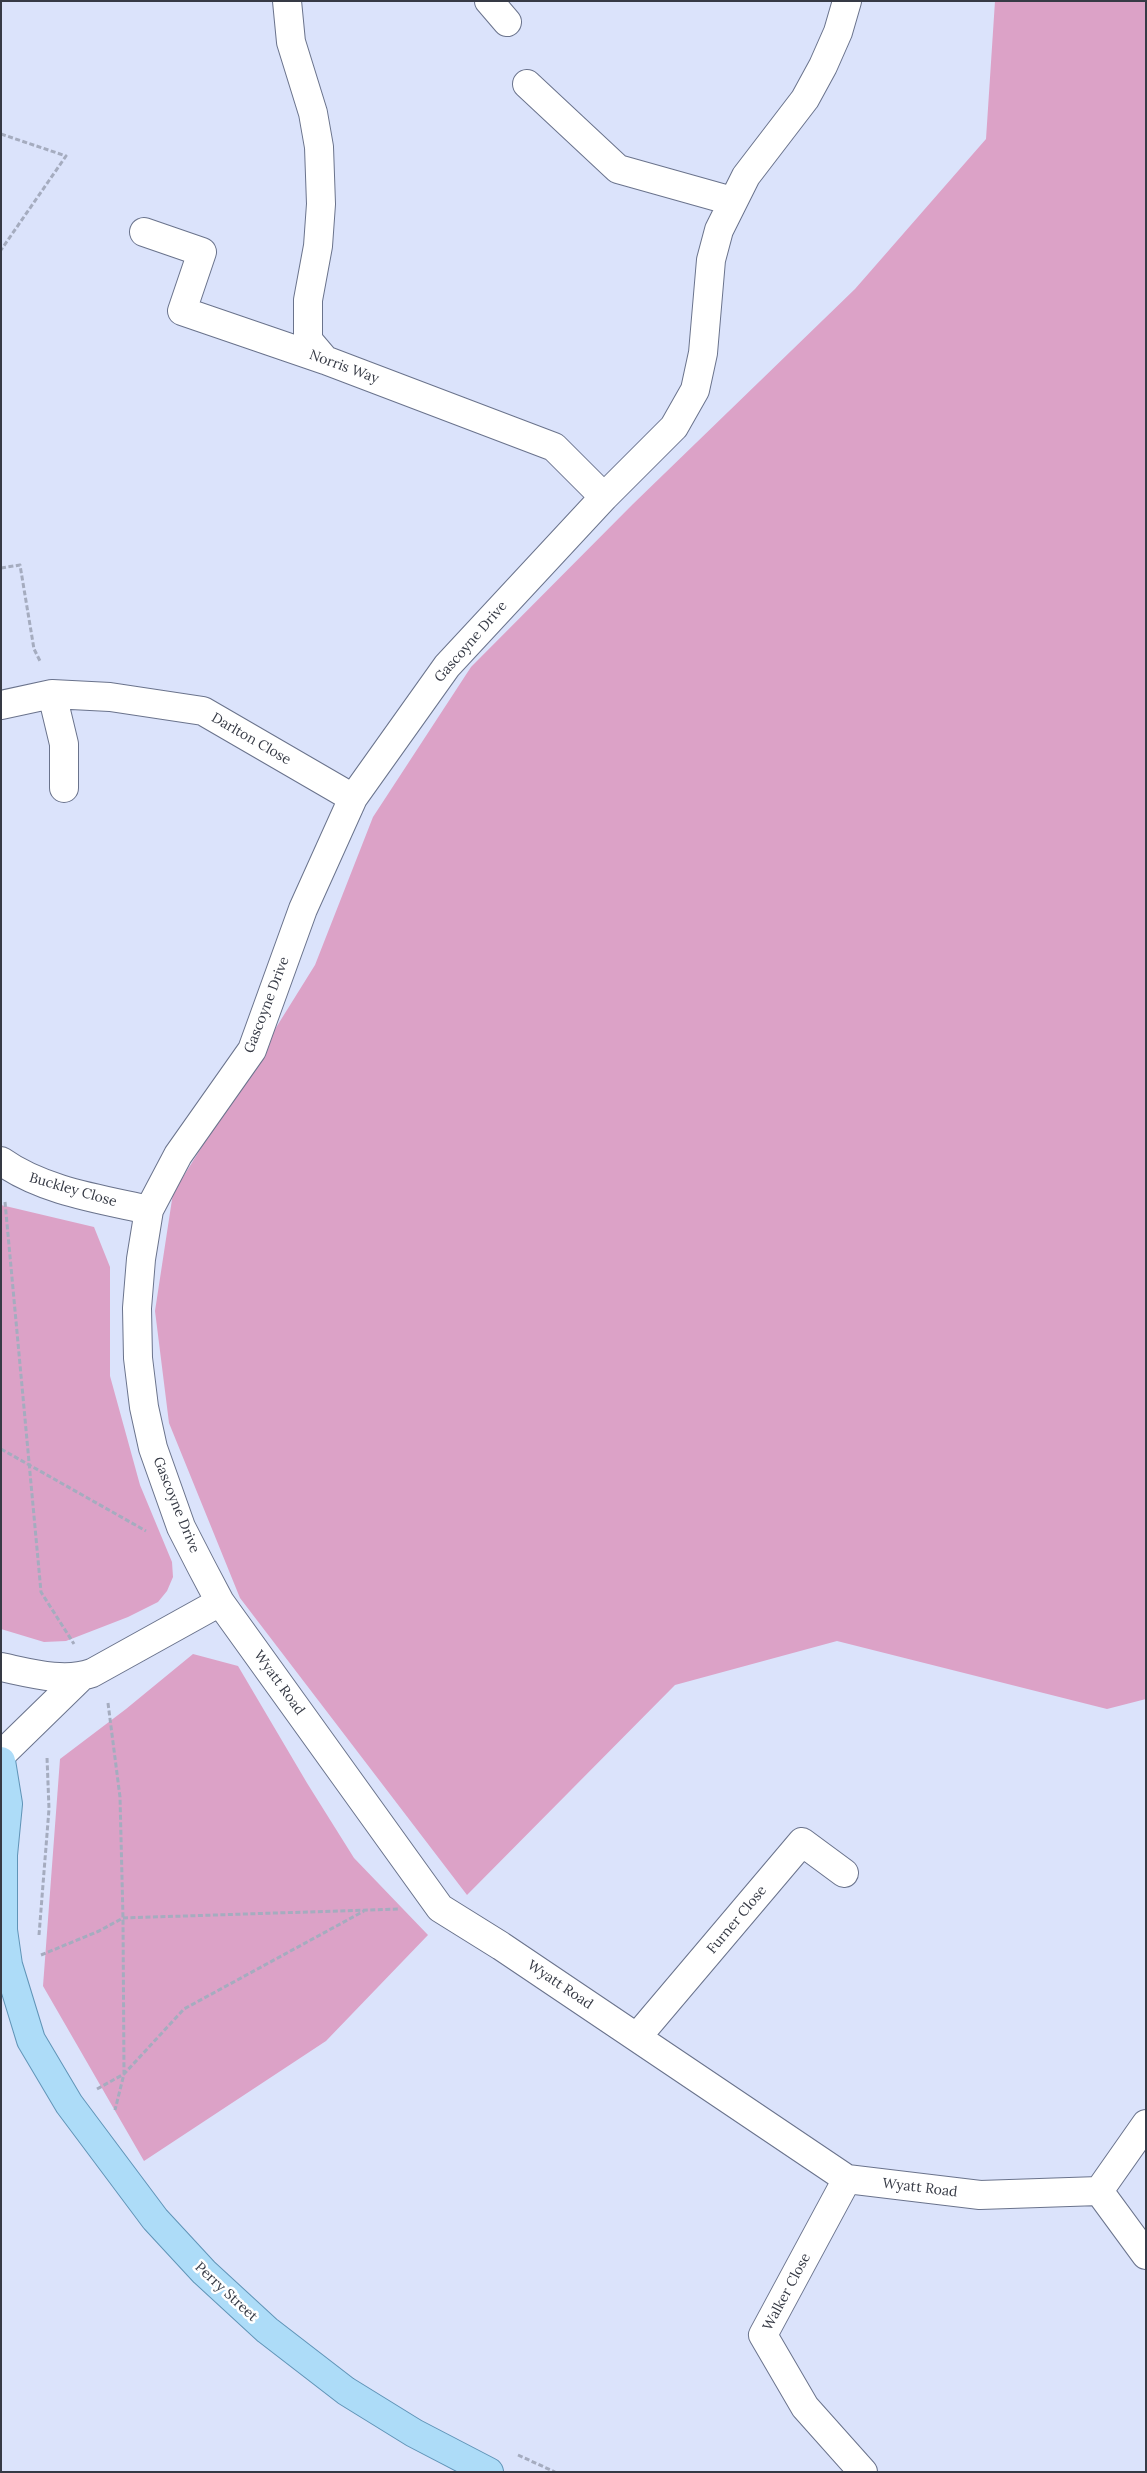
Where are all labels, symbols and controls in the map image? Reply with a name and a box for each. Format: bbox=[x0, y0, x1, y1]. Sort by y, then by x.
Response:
street label: Norris Way bbox=[307, 347, 381, 387]
street label: Gascoyne Drive bbox=[431, 598, 511, 686]
street label: Darlton Close bbox=[208, 709, 294, 769]
street label: Gascoyne Drive bbox=[241, 954, 293, 1056]
street label: Buckley Close bbox=[27, 1169, 119, 1211]
street label: Gascoyne Drive bbox=[149, 1455, 203, 1555]
street label: Wyatt Road bbox=[250, 1648, 308, 1718]
street label: Furner Close bbox=[704, 1883, 770, 1957]
street label: Wyatt Road bbox=[524, 1957, 596, 2013]
street label: Wyatt Road bbox=[882, 2175, 958, 2201]
street label: Walker Close bbox=[760, 2251, 814, 2333]
street label: Perry Street bbox=[191, 2259, 261, 2325]

